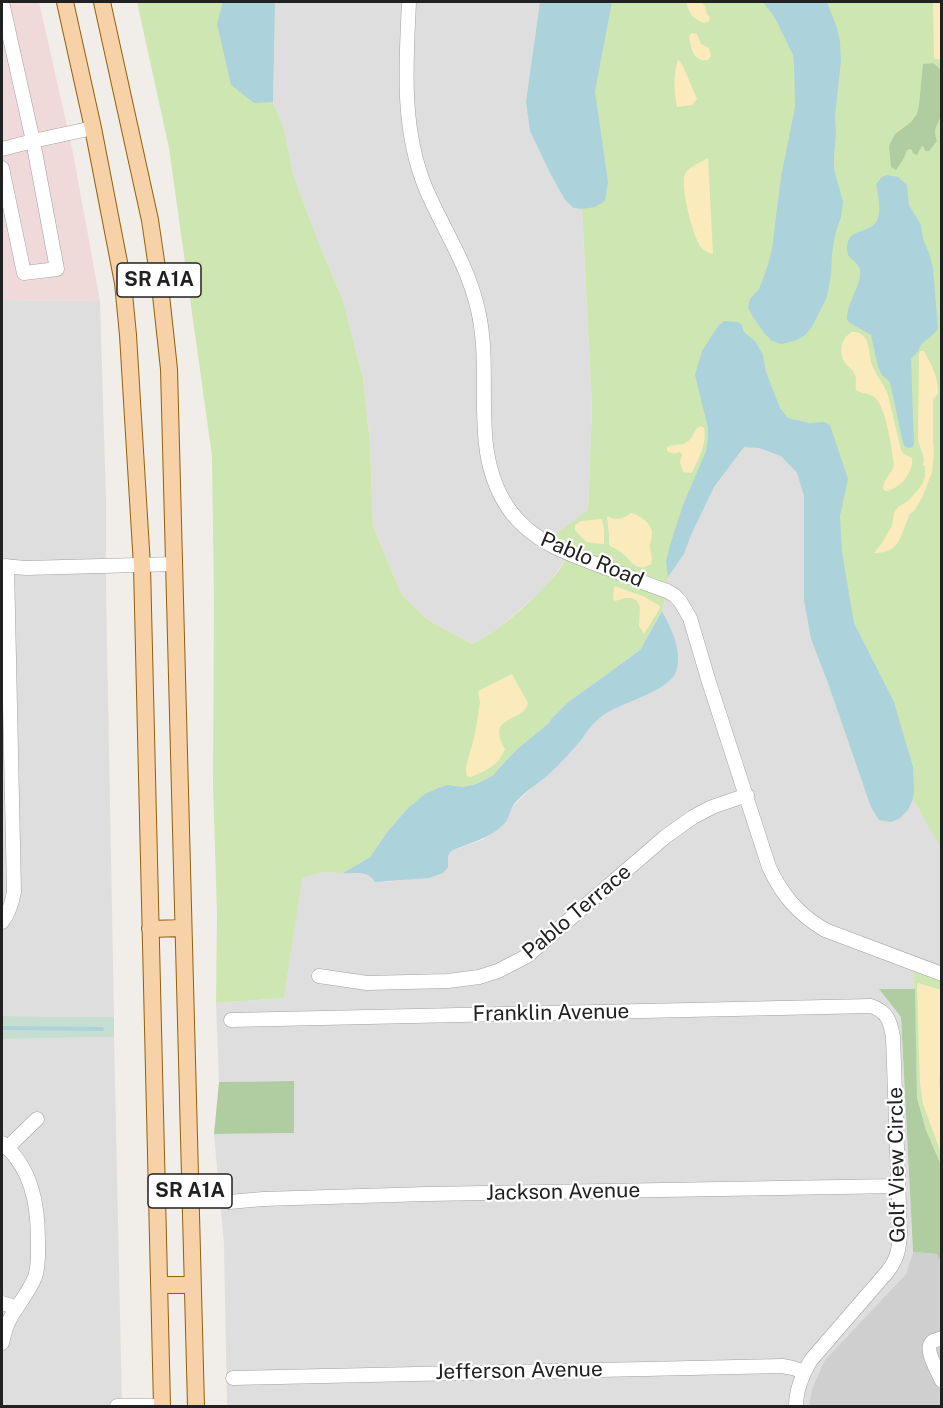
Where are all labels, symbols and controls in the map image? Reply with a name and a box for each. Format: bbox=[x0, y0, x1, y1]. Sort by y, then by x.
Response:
road number: SR A1A bbox=[117, 263, 201, 297]
street label: Pablo Road bbox=[537, 527, 647, 593]
street label: Pablo Terrace bbox=[518, 859, 636, 965]
street label: Franklin Avenue bbox=[472, 999, 630, 1027]
street label: Golf View Circle bbox=[883, 1087, 911, 1243]
road number: SR A1A bbox=[148, 1174, 232, 1208]
street label: Jackson Avenue bbox=[486, 1178, 640, 1206]
street label: Jefferson Avenue bbox=[435, 1357, 603, 1385]

